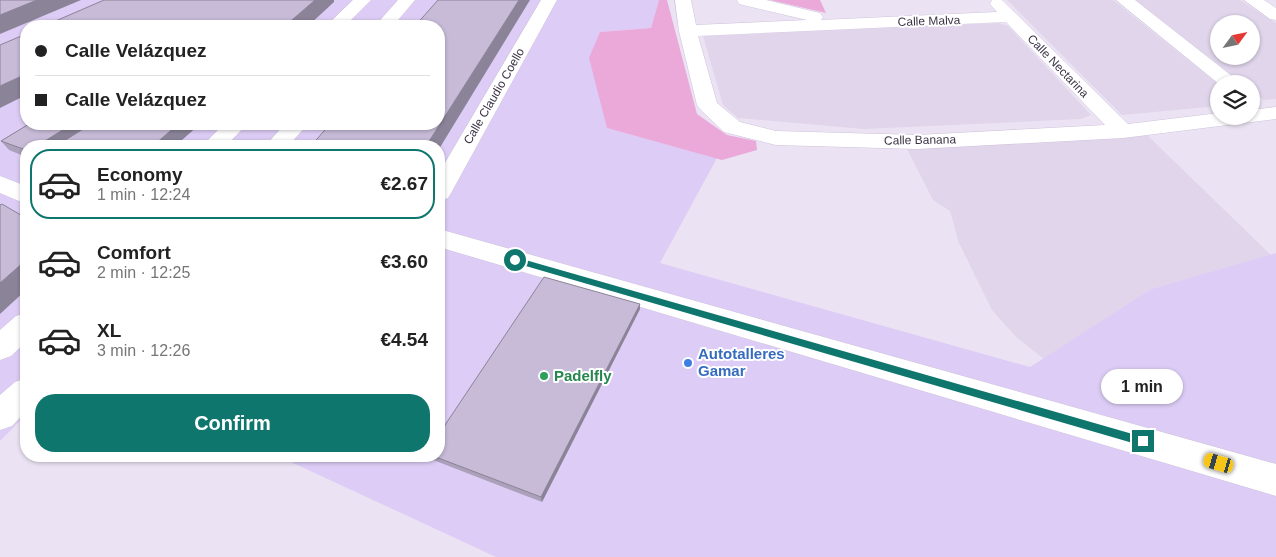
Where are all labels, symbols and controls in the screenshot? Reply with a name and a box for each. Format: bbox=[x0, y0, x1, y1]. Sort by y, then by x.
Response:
street label: Calle Malva bbox=[897, 13, 961, 29]
north arrow bbox=[1210, 15, 1260, 65]
map controls bbox=[1210, 15, 1260, 125]
street label: Calle Nectarina bbox=[1024, 32, 1092, 101]
text: Calle Velázquez bbox=[65, 40, 207, 61]
street label: Calle Claudio Coello bbox=[461, 45, 527, 147]
button: layers bbox=[1210, 75, 1260, 125]
text: Calle Velázquez bbox=[65, 89, 207, 110]
street label: Calle Banana bbox=[884, 132, 956, 148]
icon: car bbox=[37, 162, 82, 207]
text: Economy bbox=[97, 164, 183, 185]
text: €2.67 bbox=[380, 173, 428, 194]
text: 1 min · 12:24 bbox=[97, 186, 190, 203]
icon: car bbox=[37, 240, 82, 285]
text: Comfort bbox=[97, 242, 171, 263]
route start bbox=[504, 249, 526, 271]
text: €3.60 bbox=[380, 251, 428, 272]
text: 2 min · 12:25 bbox=[97, 264, 190, 281]
icon: car bbox=[37, 318, 82, 363]
text: XL bbox=[97, 320, 121, 341]
text: €4.54 bbox=[380, 329, 428, 350]
text: 3 min · 12:26 bbox=[97, 342, 190, 359]
place label: Autotalleres Gamar bbox=[698, 345, 785, 379]
marker: Autotalleres Gamar bbox=[682, 357, 694, 369]
place label: Padelfly bbox=[554, 367, 612, 384]
callout: 1 min bbox=[1102, 368, 1184, 404]
marker: Padelfly bbox=[538, 370, 550, 382]
text: 1 min bbox=[1121, 378, 1163, 395]
button: Confirm bbox=[35, 394, 430, 452]
route end bbox=[1132, 430, 1154, 452]
car bbox=[1202, 452, 1235, 474]

